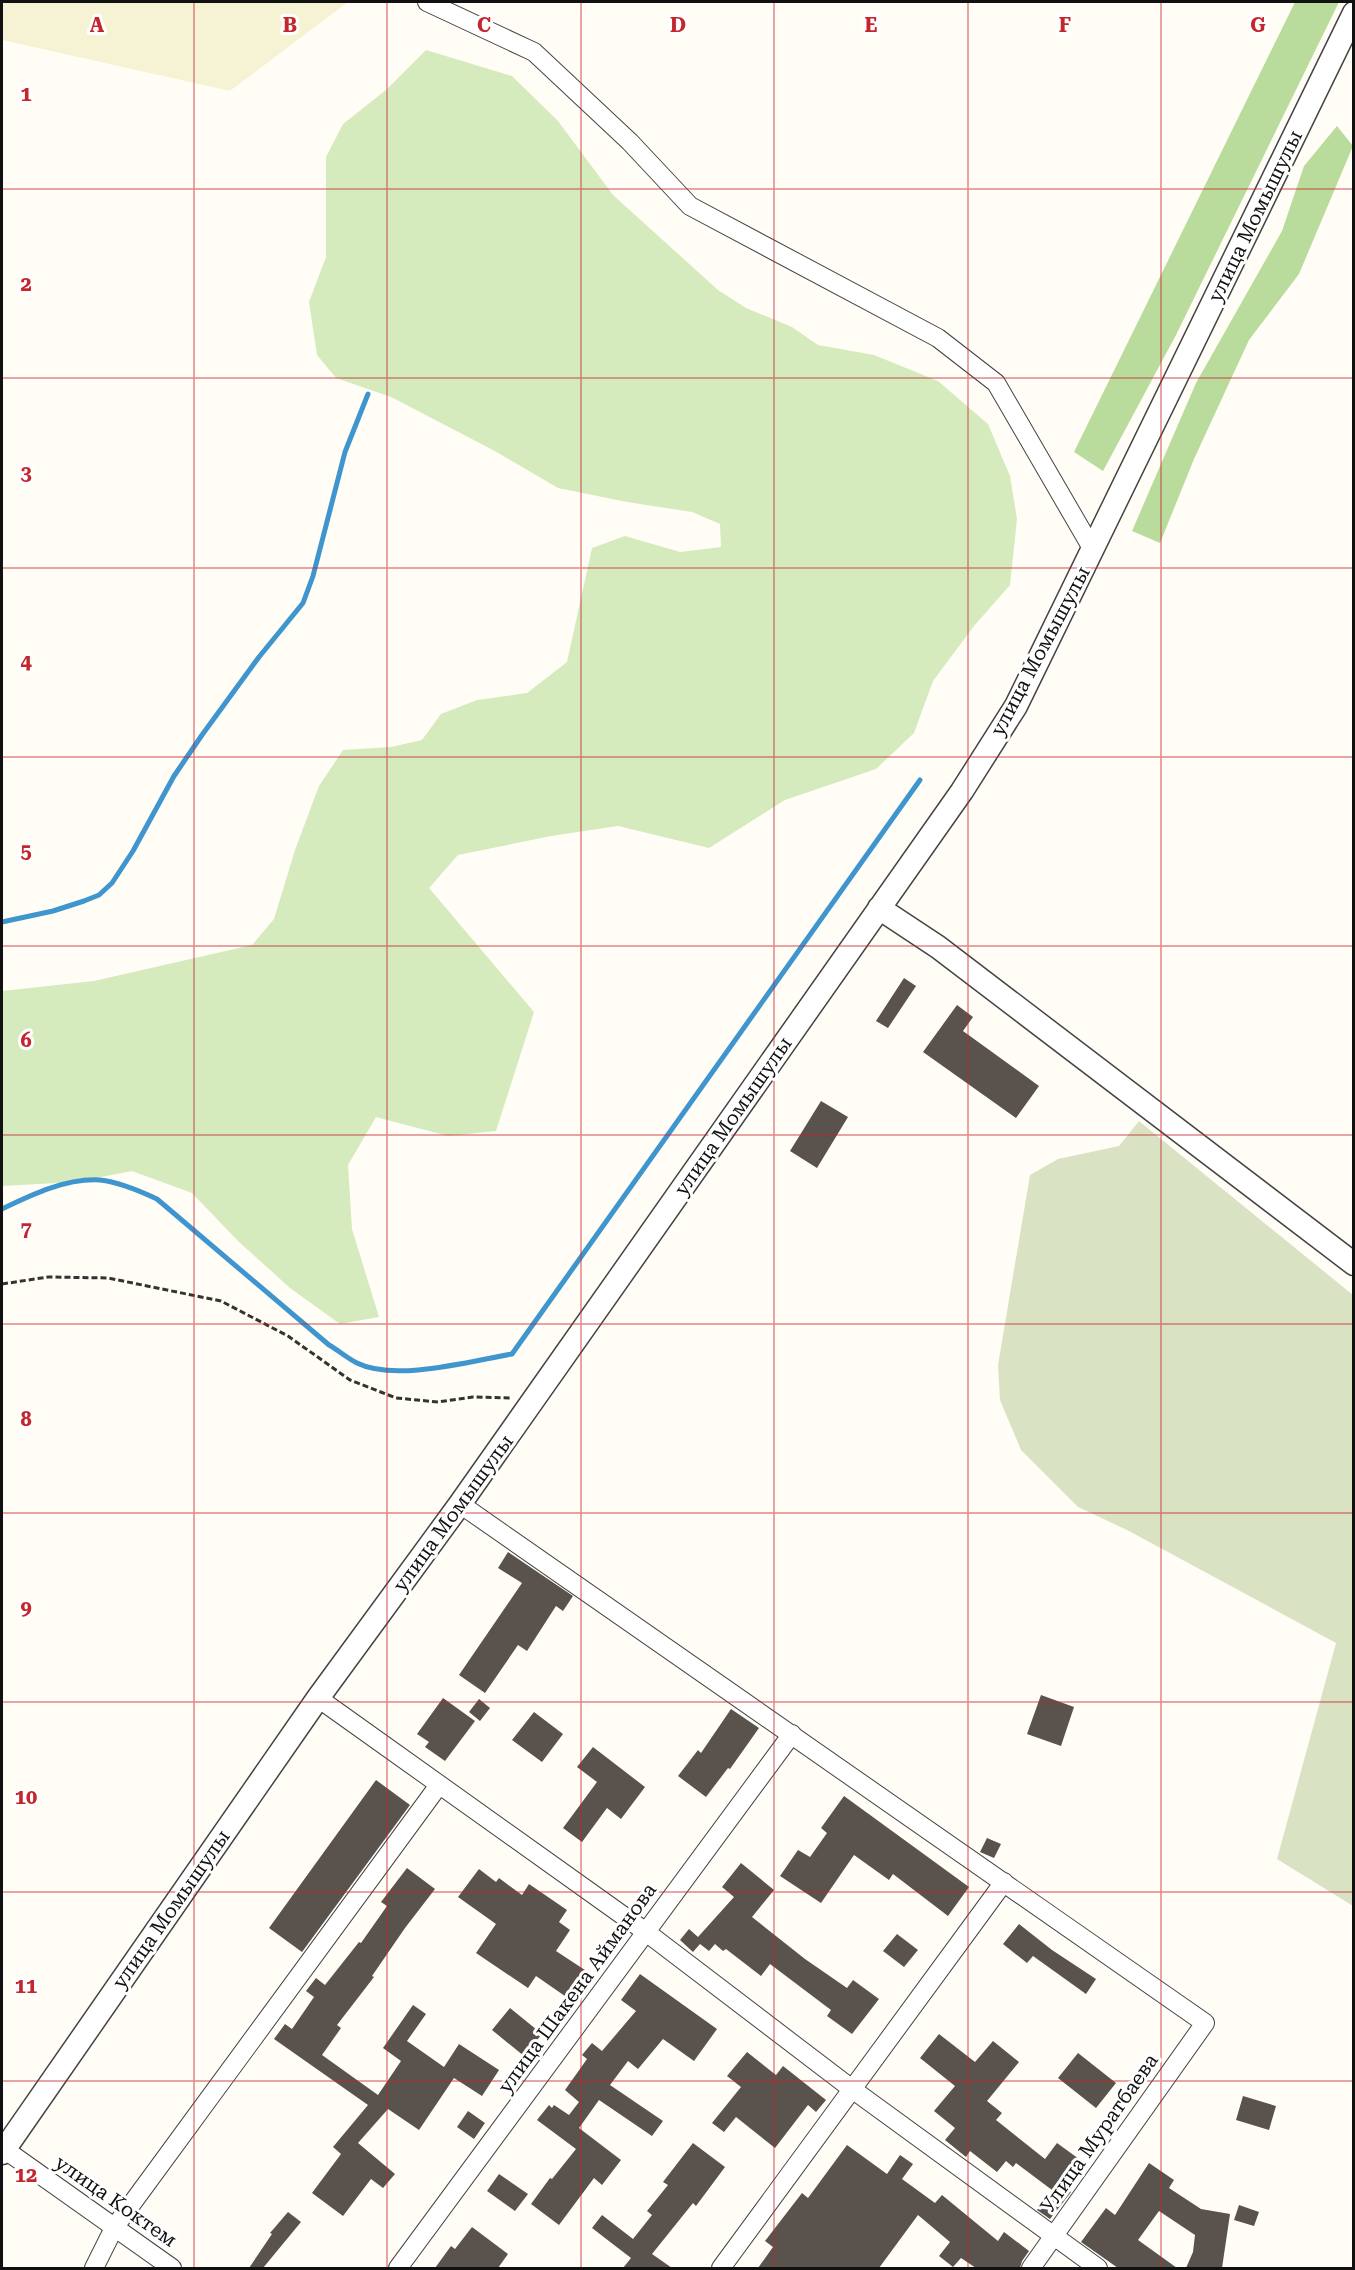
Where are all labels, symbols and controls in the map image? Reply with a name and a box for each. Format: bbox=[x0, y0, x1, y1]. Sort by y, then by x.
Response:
text: A bbox=[90, 13, 105, 37]
text: B bbox=[283, 13, 297, 37]
text: C bbox=[477, 13, 491, 37]
text: D bbox=[670, 13, 686, 37]
text: E bbox=[865, 13, 878, 37]
text: F bbox=[1059, 13, 1071, 37]
text: G bbox=[1250, 13, 1266, 37]
text: 1 bbox=[20, 82, 32, 106]
street label: улица Момышулы bbox=[1203, 126, 1307, 306]
text: 2 bbox=[20, 272, 32, 296]
text: 3 bbox=[20, 461, 32, 485]
street label: улица Момышулы bbox=[985, 562, 1095, 740]
text: 4 bbox=[20, 650, 32, 674]
text: 5 bbox=[20, 839, 32, 863]
text: 6 bbox=[20, 1028, 32, 1052]
street label: улица Момышулы bbox=[669, 1032, 797, 1200]
text: 7 bbox=[20, 1217, 32, 1241]
text: 8 bbox=[20, 1407, 32, 1431]
street label: улица Момышулы bbox=[388, 1430, 518, 1596]
text: 9 bbox=[20, 1596, 32, 1620]
text: 10 bbox=[15, 1785, 37, 1809]
street label: улица Момышулы bbox=[107, 1825, 235, 1993]
street label: улица Шакена Айманова bbox=[493, 1878, 661, 2098]
text: 11 bbox=[15, 1974, 37, 1998]
street label: Улица Муратбаева bbox=[1035, 2049, 1163, 2217]
street label: улица Коктем bbox=[50, 2150, 182, 2252]
text: 12 bbox=[15, 2163, 37, 2187]

